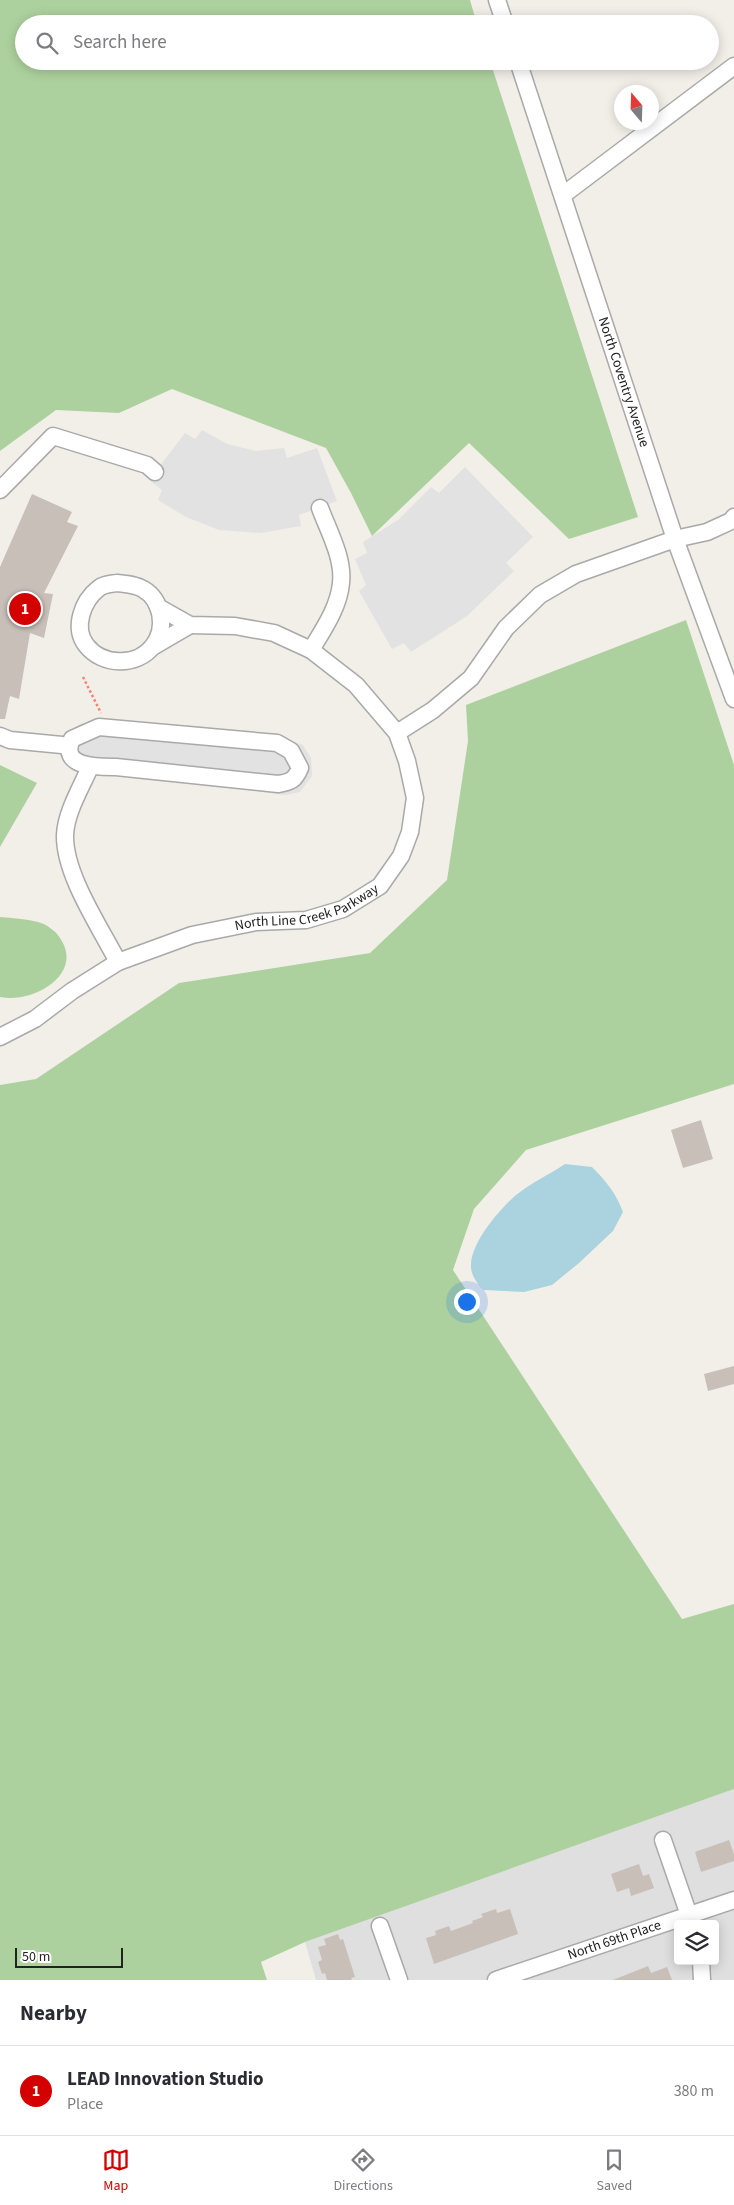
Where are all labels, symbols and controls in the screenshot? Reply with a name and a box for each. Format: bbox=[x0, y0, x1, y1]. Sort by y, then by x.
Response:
search box bbox=[15, 15, 719, 70]
icon: search bbox=[33, 29, 61, 57]
text: Search here bbox=[73, 29, 167, 56]
north arrow bbox=[614, 85, 659, 130]
street label: North Coventry Avenue bbox=[593, 314, 654, 450]
pin: 1 bbox=[9, 590, 41, 628]
street label: North Line Creek Parkway bbox=[233, 879, 383, 936]
your location bbox=[454, 1289, 480, 1315]
street label: North 69th Place bbox=[565, 1915, 664, 1965]
map controls bbox=[674, 1920, 719, 1965]
button: layers bbox=[674, 1920, 719, 1965]
scale bar bbox=[15, 1945, 122, 1968]
text: 50 m bbox=[22, 1947, 50, 1967]
text: Nearby bbox=[20, 1998, 87, 2028]
text: LEAD Innovation Studio bbox=[67, 2066, 264, 2093]
text: 1 bbox=[32, 2080, 40, 2102]
text: 380 m bbox=[674, 2080, 714, 2102]
text: Place bbox=[67, 2093, 103, 2115]
tab: Map bbox=[102, 2146, 130, 2196]
tab: Directions bbox=[334, 2146, 393, 2196]
tab: Saved bbox=[596, 2146, 632, 2196]

